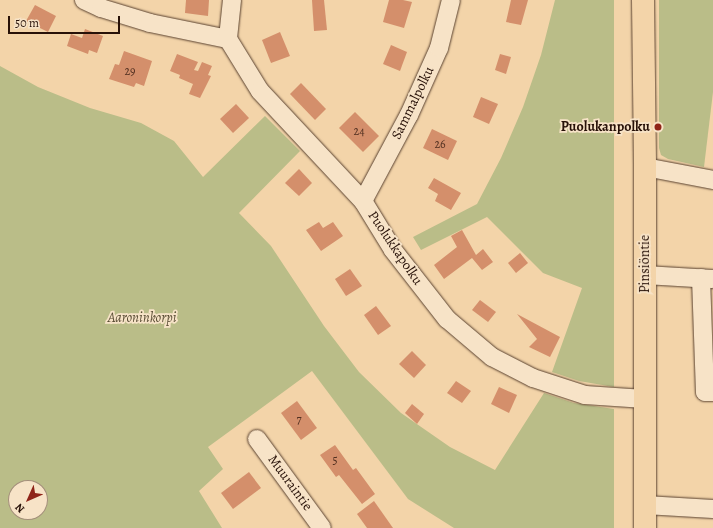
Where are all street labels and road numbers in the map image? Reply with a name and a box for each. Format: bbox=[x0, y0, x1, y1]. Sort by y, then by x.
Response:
street label: Sammalpolku bbox=[388, 64, 438, 142]
street label: Puolukkapolku bbox=[364, 208, 426, 288]
street label: Pinsiöntie bbox=[637, 235, 653, 293]
street label: Muuraintie bbox=[264, 452, 316, 514]

